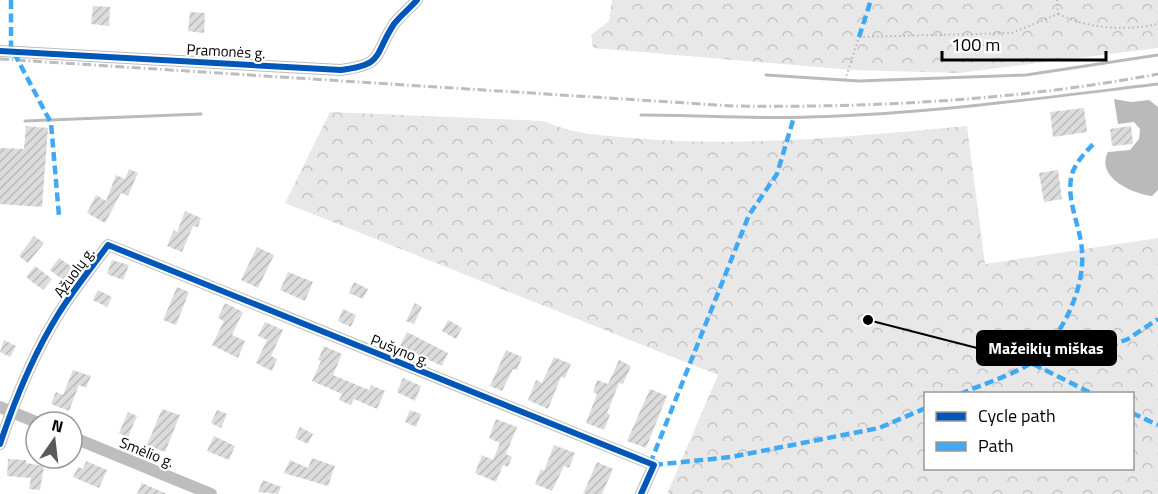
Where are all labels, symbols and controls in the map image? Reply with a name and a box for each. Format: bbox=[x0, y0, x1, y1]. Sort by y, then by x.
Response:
scale bar bbox=[942, 24, 1106, 62]
text: 100 m bbox=[951, 31, 1000, 58]
street label: Pramonės g. bbox=[186, 37, 266, 65]
street label: Ąžuolų g. bbox=[48, 242, 100, 302]
street label: Pušyno g. bbox=[367, 328, 433, 372]
callout: Mažeikių miškas bbox=[977, 331, 1116, 365]
text: Mažeikių miškas bbox=[988, 336, 1104, 360]
legend bbox=[924, 392, 1134, 470]
text: Cycle path bbox=[978, 402, 1056, 429]
north arrow bbox=[24, 410, 84, 470]
text: N bbox=[49, 412, 66, 438]
street label: Smėlio g. bbox=[116, 431, 178, 473]
text: Path bbox=[978, 432, 1014, 459]

